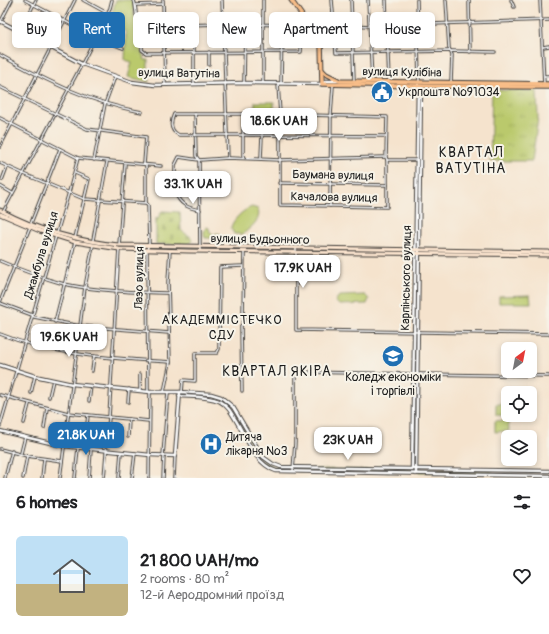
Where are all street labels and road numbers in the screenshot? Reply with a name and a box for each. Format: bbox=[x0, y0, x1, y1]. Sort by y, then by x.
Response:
street label: вулиця Кулібіна bbox=[362, 64, 442, 81]
street label: вулиця Ватутіна bbox=[138, 65, 220, 82]
street label: Баумана вулиця bbox=[292, 167, 374, 184]
street label: Качалова вулиця bbox=[290, 189, 378, 206]
street label: Джамбула вулиця bbox=[21, 209, 62, 302]
street label: Карпінського вулиця bbox=[398, 225, 415, 331]
street label: вулиця Будьонного bbox=[210, 231, 310, 248]
street label: Лазо вулиця bbox=[131, 246, 148, 311]

